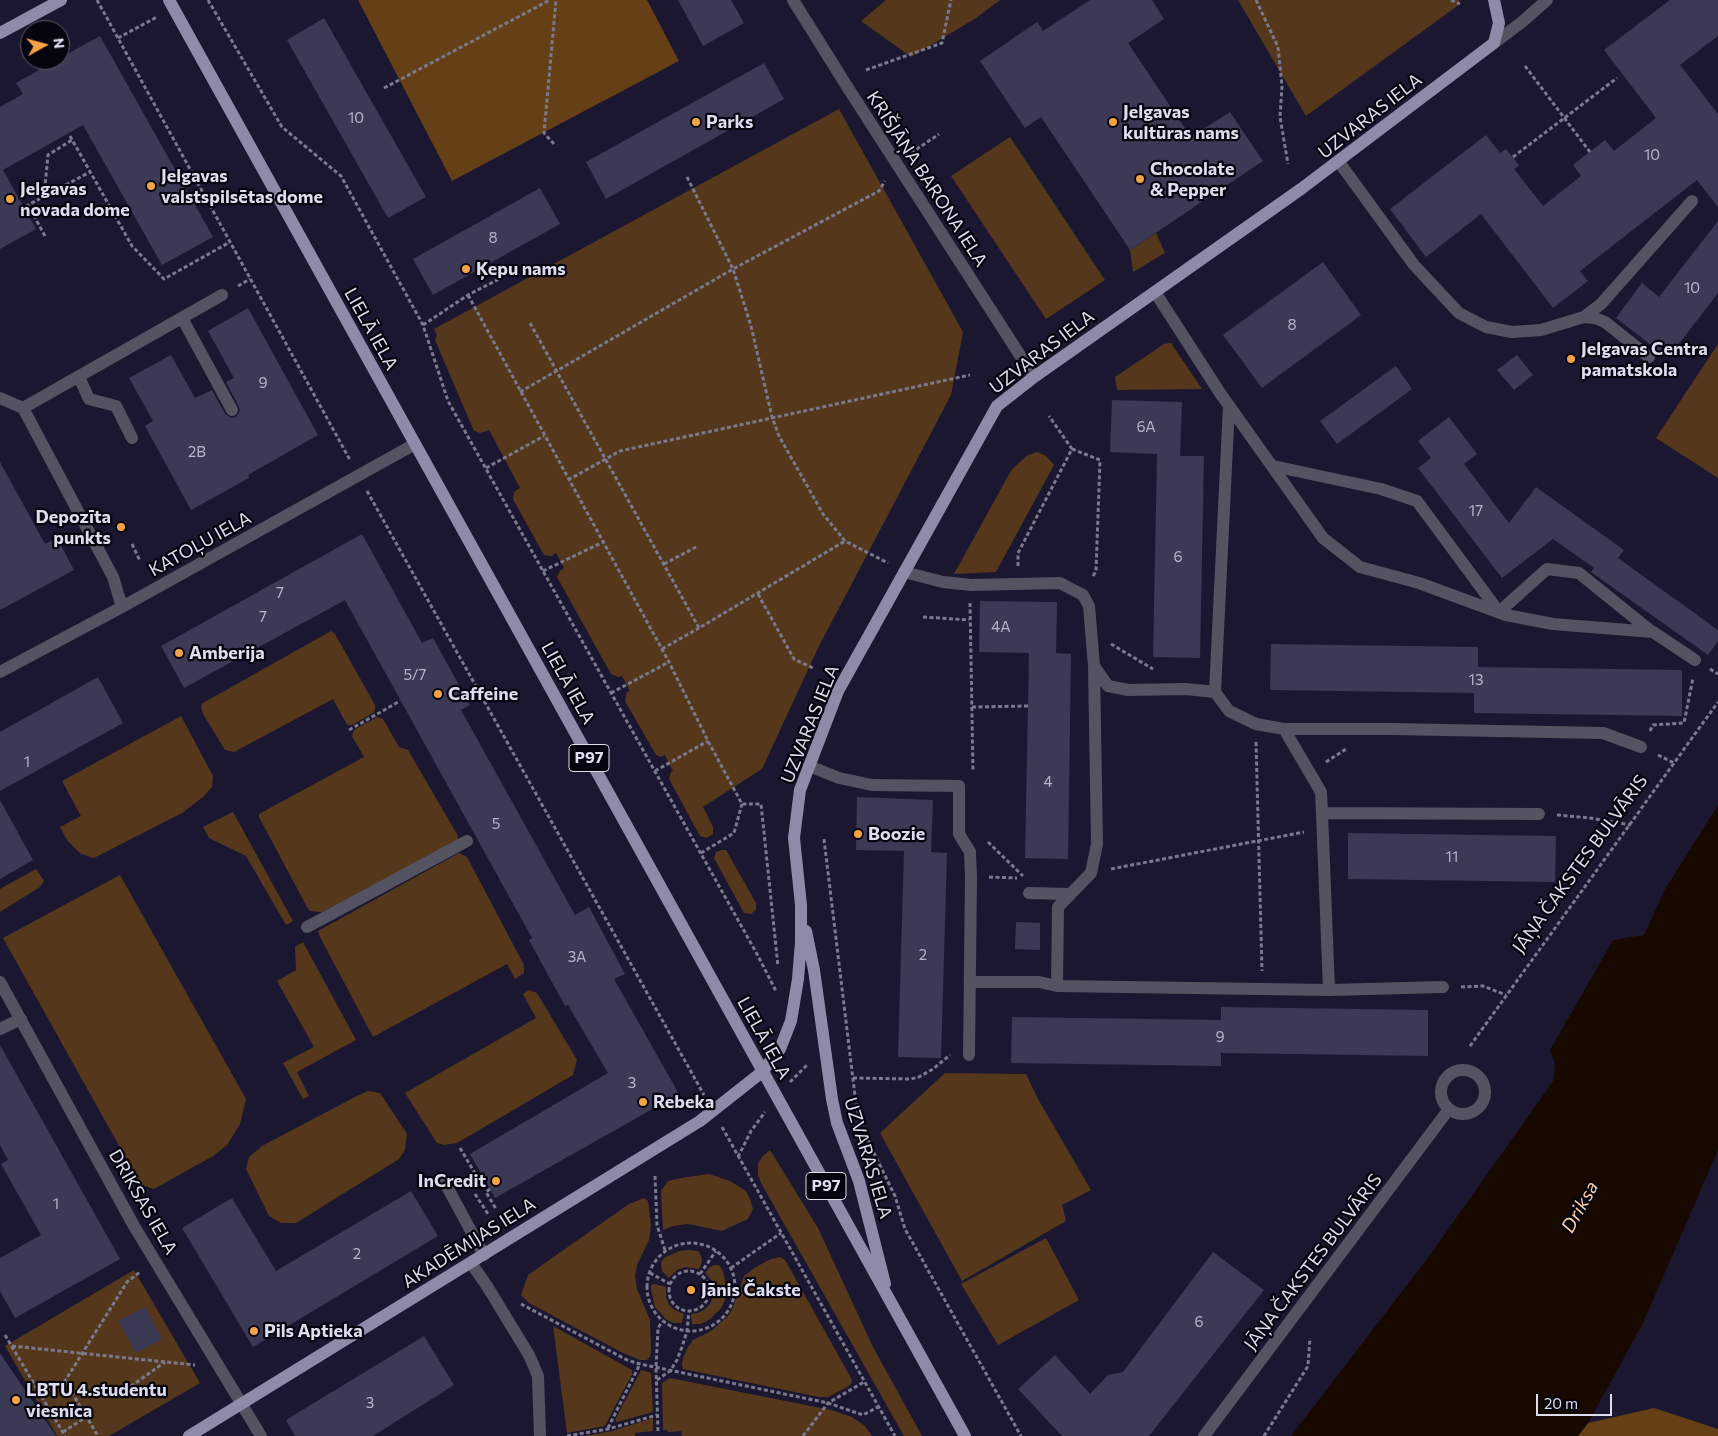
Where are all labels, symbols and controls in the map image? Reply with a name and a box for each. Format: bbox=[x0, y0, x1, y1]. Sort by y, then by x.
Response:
north arrow bbox=[20, 20, 70, 70]
text: N bbox=[50, 37, 68, 49]
street label: UZVARAS IELA bbox=[1314, 69, 1426, 163]
street label: KRIŠJĀŅA BARONA IELA bbox=[862, 87, 992, 271]
place label: Jelgavas kultūras nams bbox=[1123, 101, 1239, 144]
house number: 10 bbox=[348, 109, 364, 127]
place label: Parks bbox=[706, 111, 753, 133]
marker: Parks bbox=[690, 116, 702, 128]
marker: Jelgavas kultūras nams bbox=[1107, 116, 1119, 128]
house number: 10 bbox=[1644, 146, 1660, 164]
place label: Chocolate & Pepper bbox=[1150, 158, 1234, 200]
place label: Jelgavas valstspilsētas dome bbox=[161, 165, 323, 208]
marker: Chocolate & Pepper bbox=[1134, 173, 1146, 185]
place label: Jelgavas novada dome bbox=[20, 178, 130, 220]
marker: Jelgavas valstspilsētas dome bbox=[145, 180, 157, 192]
marker: Jelgavas novada dome bbox=[4, 193, 16, 205]
house number: 8 bbox=[488, 229, 498, 247]
place label: Ķepu nams bbox=[476, 258, 566, 280]
marker: Ķepu nams bbox=[460, 263, 472, 275]
house number: 10 bbox=[1684, 279, 1700, 297]
street label: LIELĀ IELA bbox=[340, 284, 402, 374]
street label: UZVARAS IELA bbox=[985, 306, 1099, 398]
house number: 8 bbox=[1287, 316, 1297, 334]
place label: Jelgavas Centra pamatskola bbox=[1581, 338, 1708, 380]
marker: Jelgavas Centra pamatskola bbox=[1565, 353, 1577, 365]
house number: 9 bbox=[258, 374, 268, 392]
house number: 6A bbox=[1136, 418, 1156, 436]
house number: 2B bbox=[188, 443, 206, 461]
house number: 17 bbox=[1469, 502, 1483, 520]
place label: Depozīta punkts bbox=[36, 506, 111, 548]
street label: KATOĻU IELA bbox=[145, 507, 255, 581]
marker: Depozīta punkts bbox=[115, 521, 127, 533]
house number: 6 bbox=[1173, 548, 1183, 566]
house number: 7 bbox=[276, 584, 284, 602]
house number: 7 bbox=[259, 608, 267, 626]
house number: 4A bbox=[991, 618, 1011, 636]
street label: LIELĀ IELA bbox=[537, 638, 599, 728]
place label: Amberija bbox=[189, 642, 265, 664]
marker: Amberija bbox=[173, 647, 185, 659]
street label: UZVARAS IELA bbox=[776, 662, 844, 786]
house number: 5/7 bbox=[404, 666, 426, 684]
house number: 13 bbox=[1469, 671, 1483, 689]
place label: Caffeine bbox=[448, 683, 518, 705]
marker: Caffeine bbox=[432, 688, 444, 700]
road number: P97 bbox=[569, 744, 609, 771]
house number: 1 bbox=[24, 753, 30, 771]
street label: JĀŅA ČAKSTES BULVĀRIS bbox=[1508, 771, 1652, 957]
house number: 4 bbox=[1044, 773, 1052, 791]
house number: 5 bbox=[492, 815, 500, 833]
place label: Boozie bbox=[868, 823, 925, 845]
marker: Boozie bbox=[852, 828, 864, 840]
house number: 11 bbox=[1446, 848, 1458, 866]
house number: 2 bbox=[919, 946, 927, 964]
house number: 3A bbox=[568, 948, 586, 966]
street label: LIELĀ IELA bbox=[733, 993, 795, 1083]
house number: 9 bbox=[1215, 1028, 1225, 1046]
house number: 3 bbox=[628, 1074, 636, 1092]
place label: Rebeka bbox=[653, 1091, 714, 1113]
street label: UZVARAS IELA bbox=[839, 1095, 897, 1221]
marker: Rebeka bbox=[637, 1096, 649, 1108]
street label: DRIKSAS IELA bbox=[104, 1146, 182, 1258]
place label: InCredit bbox=[418, 1170, 486, 1192]
street label: JĀŅA ČAKSTES BULVĀRIS bbox=[1240, 1170, 1386, 1354]
road number: P97 bbox=[806, 1172, 846, 1200]
marker: InCredit bbox=[490, 1175, 502, 1187]
water label: Driksa bbox=[1557, 1177, 1603, 1237]
street label: AKADĒMIJAS IELA bbox=[398, 1193, 540, 1293]
house number: 1 bbox=[53, 1195, 59, 1213]
house number: 2 bbox=[353, 1245, 361, 1263]
place label: Jānis Čakste bbox=[701, 1279, 801, 1301]
marker: Jānis Čakste bbox=[685, 1284, 697, 1296]
house number: 6 bbox=[1194, 1313, 1204, 1331]
place label: Pils Aptieka bbox=[264, 1320, 363, 1342]
marker: Pils Aptieka bbox=[248, 1325, 260, 1337]
place label: LBTU 4.studentu viesnīca bbox=[26, 1379, 167, 1422]
scale bar bbox=[1538, 1384, 1614, 1416]
marker: LBTU 4.studentu viesnīca bbox=[10, 1394, 22, 1406]
house number: 3 bbox=[366, 1394, 374, 1412]
text: 20 m bbox=[1544, 1394, 1578, 1412]

